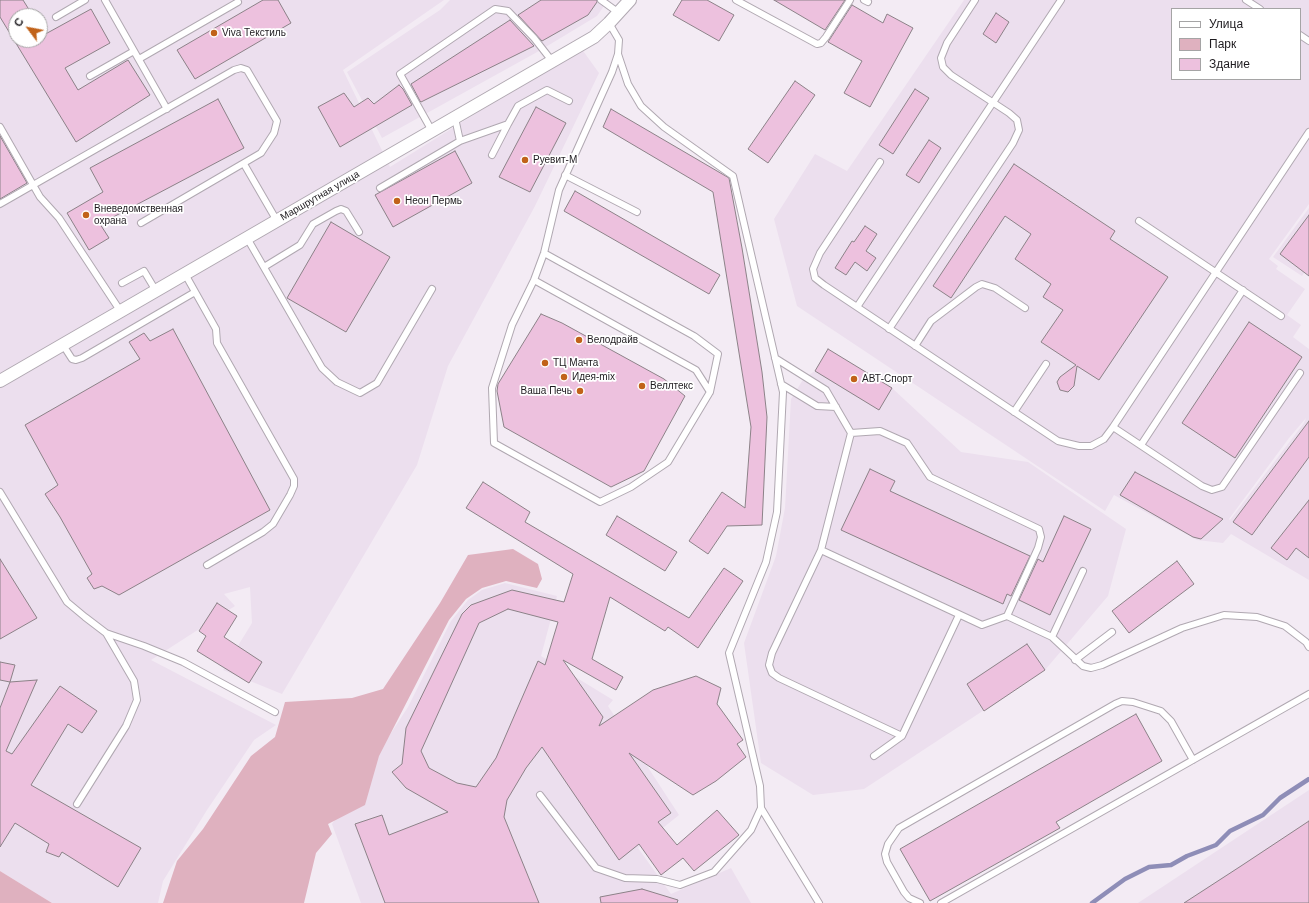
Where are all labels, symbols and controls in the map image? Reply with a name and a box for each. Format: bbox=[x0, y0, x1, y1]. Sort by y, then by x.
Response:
north arrow bbox=[8, 8, 48, 48]
legend bbox=[1171, 8, 1301, 80]
text: С bbox=[11, 16, 26, 29]
text: Улица bbox=[1209, 17, 1243, 31]
place label: Viva Текстиль bbox=[222, 27, 286, 39]
marker: Viva Текстиль bbox=[209, 28, 219, 38]
text: Парк bbox=[1209, 37, 1236, 51]
text: Здание bbox=[1209, 57, 1250, 71]
place label: Руевит-М bbox=[533, 154, 577, 166]
marker: Руевит-М bbox=[520, 155, 530, 165]
street label: Маршрутная улица bbox=[278, 168, 362, 224]
place label: Неон Пермь bbox=[405, 195, 462, 207]
marker: Неон Пермь bbox=[392, 196, 402, 206]
place label: Вневедомственная охрана bbox=[94, 203, 183, 226]
marker: Вневедомственная охрана bbox=[81, 210, 91, 220]
place label: Велодрайв bbox=[587, 334, 638, 346]
marker: Велодрайв bbox=[574, 335, 584, 345]
place label: ТЦ Мачта bbox=[553, 357, 598, 369]
marker: ТЦ Мачта bbox=[540, 358, 550, 368]
place label: Идея-mix bbox=[572, 371, 615, 383]
marker: Идея-mix bbox=[559, 372, 569, 382]
place label: АВТ-Спорт bbox=[862, 373, 912, 385]
marker: АВТ-Спорт bbox=[849, 374, 859, 384]
place label: Веллтекс bbox=[650, 380, 693, 392]
marker: Веллтекс bbox=[637, 381, 647, 391]
place label: Ваша Печь bbox=[521, 385, 572, 397]
marker: Ваша Печь bbox=[575, 386, 585, 396]

